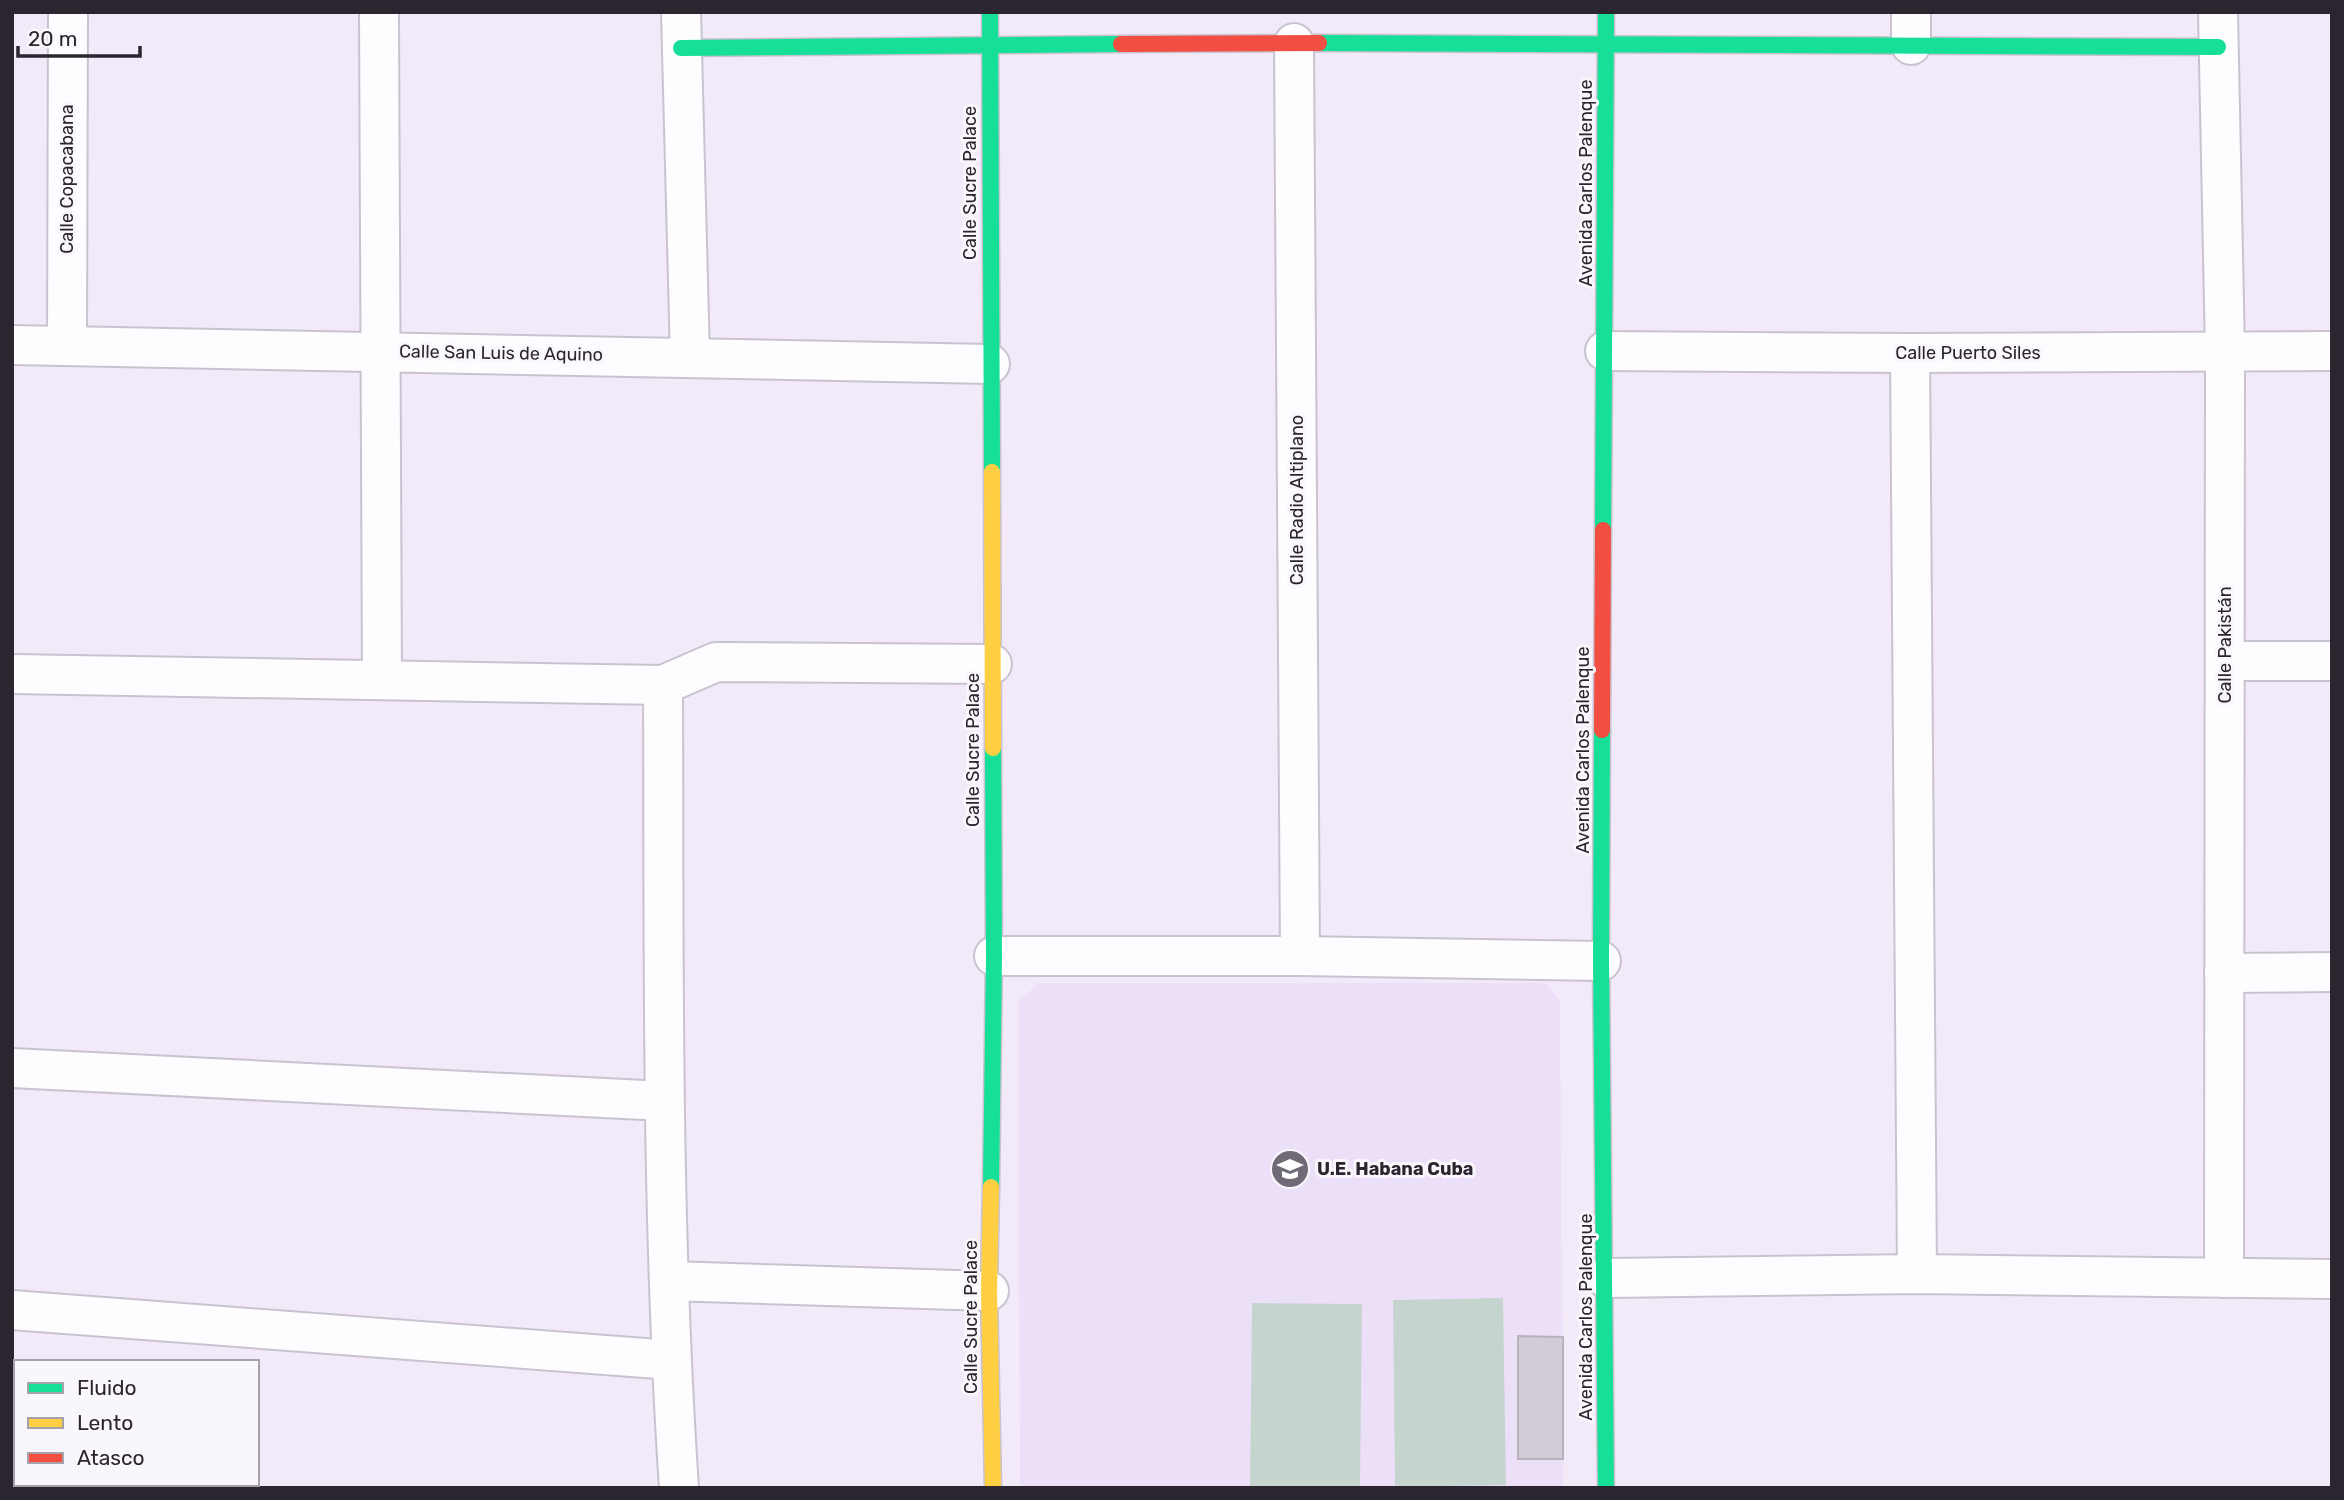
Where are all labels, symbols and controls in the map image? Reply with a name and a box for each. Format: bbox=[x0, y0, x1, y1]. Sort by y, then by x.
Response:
scale bar bbox=[18, 14, 140, 58]
text: 20 m bbox=[28, 26, 77, 51]
street label: Avenida Carlos Palenque bbox=[1575, 80, 1597, 286]
street label: Calle Copacabana bbox=[56, 104, 78, 254]
street label: Calle Sucre Palace bbox=[959, 106, 981, 260]
street label: Calle San Luis de Aquino bbox=[399, 340, 603, 366]
street label: Calle Puerto Siles bbox=[1895, 342, 2041, 364]
street label: Calle Radio Altiplano bbox=[1286, 415, 1308, 585]
street label: Calle Pakistán bbox=[2214, 586, 2236, 704]
street label: Avenida Carlos Palenque bbox=[1572, 647, 1594, 853]
street label: Calle Sucre Palace bbox=[962, 673, 984, 827]
school or university icon: U.E. Habana Cuba bbox=[1269, 1148, 1311, 1190]
place label: U.E. Habana Cuba bbox=[1317, 1158, 1474, 1180]
street label: Avenida Carlos Palenque bbox=[1575, 1214, 1597, 1420]
street label: Calle Sucre Palace bbox=[960, 1240, 982, 1394]
legend bbox=[14, 1360, 259, 1486]
text: Fluido bbox=[77, 1375, 137, 1400]
text: Lento bbox=[77, 1410, 133, 1435]
text: Atasco bbox=[77, 1445, 145, 1470]

